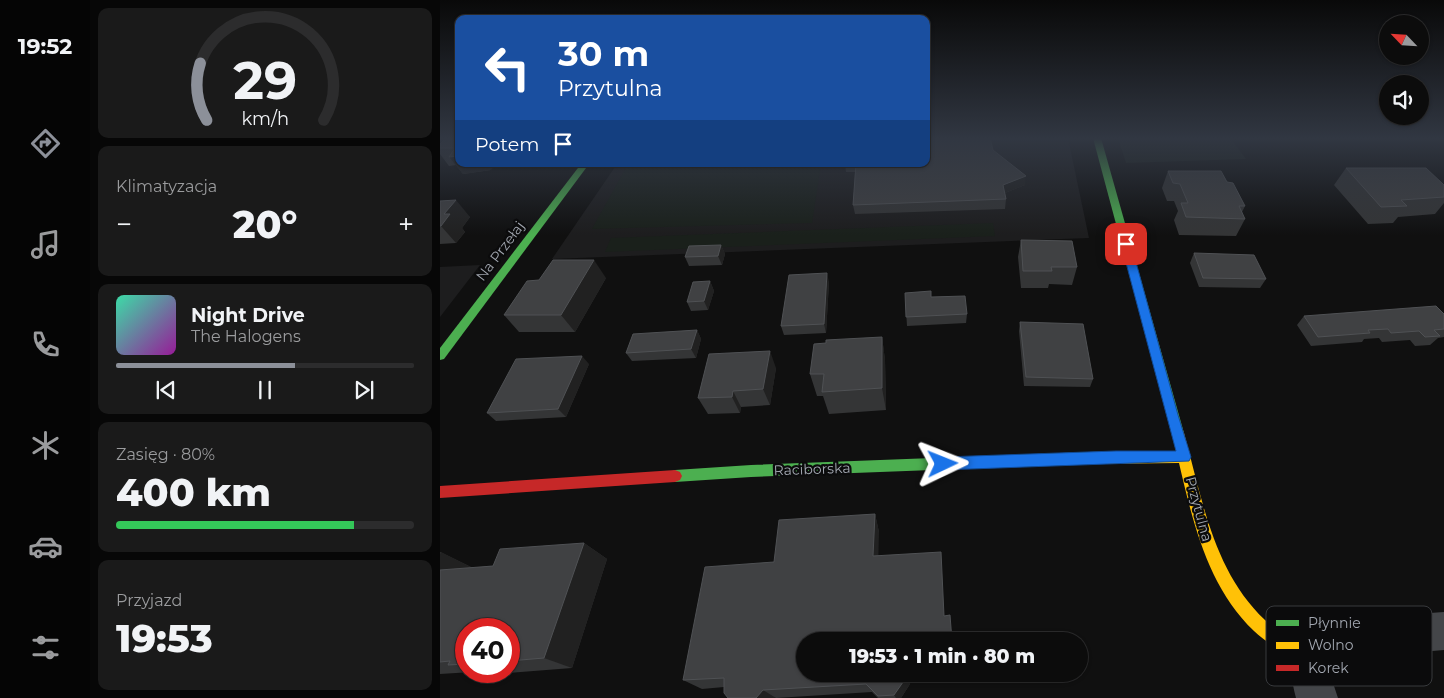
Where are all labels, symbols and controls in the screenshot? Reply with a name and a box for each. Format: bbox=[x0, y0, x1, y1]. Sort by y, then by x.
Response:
north arrow bbox=[1379, 15, 1429, 65]
map controls bbox=[1379, 15, 1429, 125]
text: 30 m bbox=[558, 32, 649, 75]
text: 19:52 bbox=[18, 33, 72, 60]
icon: left bbox=[475, 35, 540, 100]
text: 29 bbox=[233, 49, 297, 112]
text: Przytulna bbox=[558, 75, 663, 102]
button: sound bbox=[1379, 75, 1429, 125]
text: km/h bbox=[241, 108, 289, 129]
icon: directions bbox=[28, 126, 63, 161]
icon: arrive bbox=[549, 130, 577, 158]
text: Potem bbox=[475, 133, 539, 156]
text: Klimatyzacja bbox=[116, 177, 217, 196]
text: 20° bbox=[233, 201, 297, 248]
text: − bbox=[116, 207, 132, 241]
text: + bbox=[398, 207, 414, 241]
street label: Na Przełaj bbox=[472, 218, 528, 284]
pin bbox=[1105, 223, 1147, 265]
icon: music bbox=[28, 227, 63, 262]
icon: arrive bbox=[1112, 230, 1140, 258]
text: Night Drive bbox=[191, 304, 305, 327]
icon: phone bbox=[28, 327, 63, 362]
text: The Halogens bbox=[191, 327, 301, 346]
icon: previous bbox=[152, 376, 180, 404]
icon: pause bbox=[251, 376, 279, 404]
icon: next bbox=[350, 376, 378, 404]
icon: climate bbox=[28, 428, 63, 463]
position arrow bbox=[916, 437, 968, 489]
text: Zasięg · 80% bbox=[116, 445, 215, 464]
street label: Raciborska bbox=[773, 459, 851, 479]
text: 400 km bbox=[116, 469, 271, 516]
street label: Przytulna bbox=[1182, 475, 1216, 543]
icon: car bbox=[28, 529, 63, 564]
text: Przyjazd bbox=[116, 591, 182, 610]
legend bbox=[1266, 606, 1432, 686]
text: Płynnie bbox=[1308, 614, 1361, 632]
text: 19:53 bbox=[116, 615, 213, 662]
speed limit sign: 40 bbox=[455, 618, 520, 683]
icon: filters bbox=[28, 630, 63, 665]
text: Wolno bbox=[1308, 636, 1354, 654]
text: 19:53 · 1 min · 80 m bbox=[849, 645, 1035, 668]
text: Korek bbox=[1308, 659, 1349, 677]

